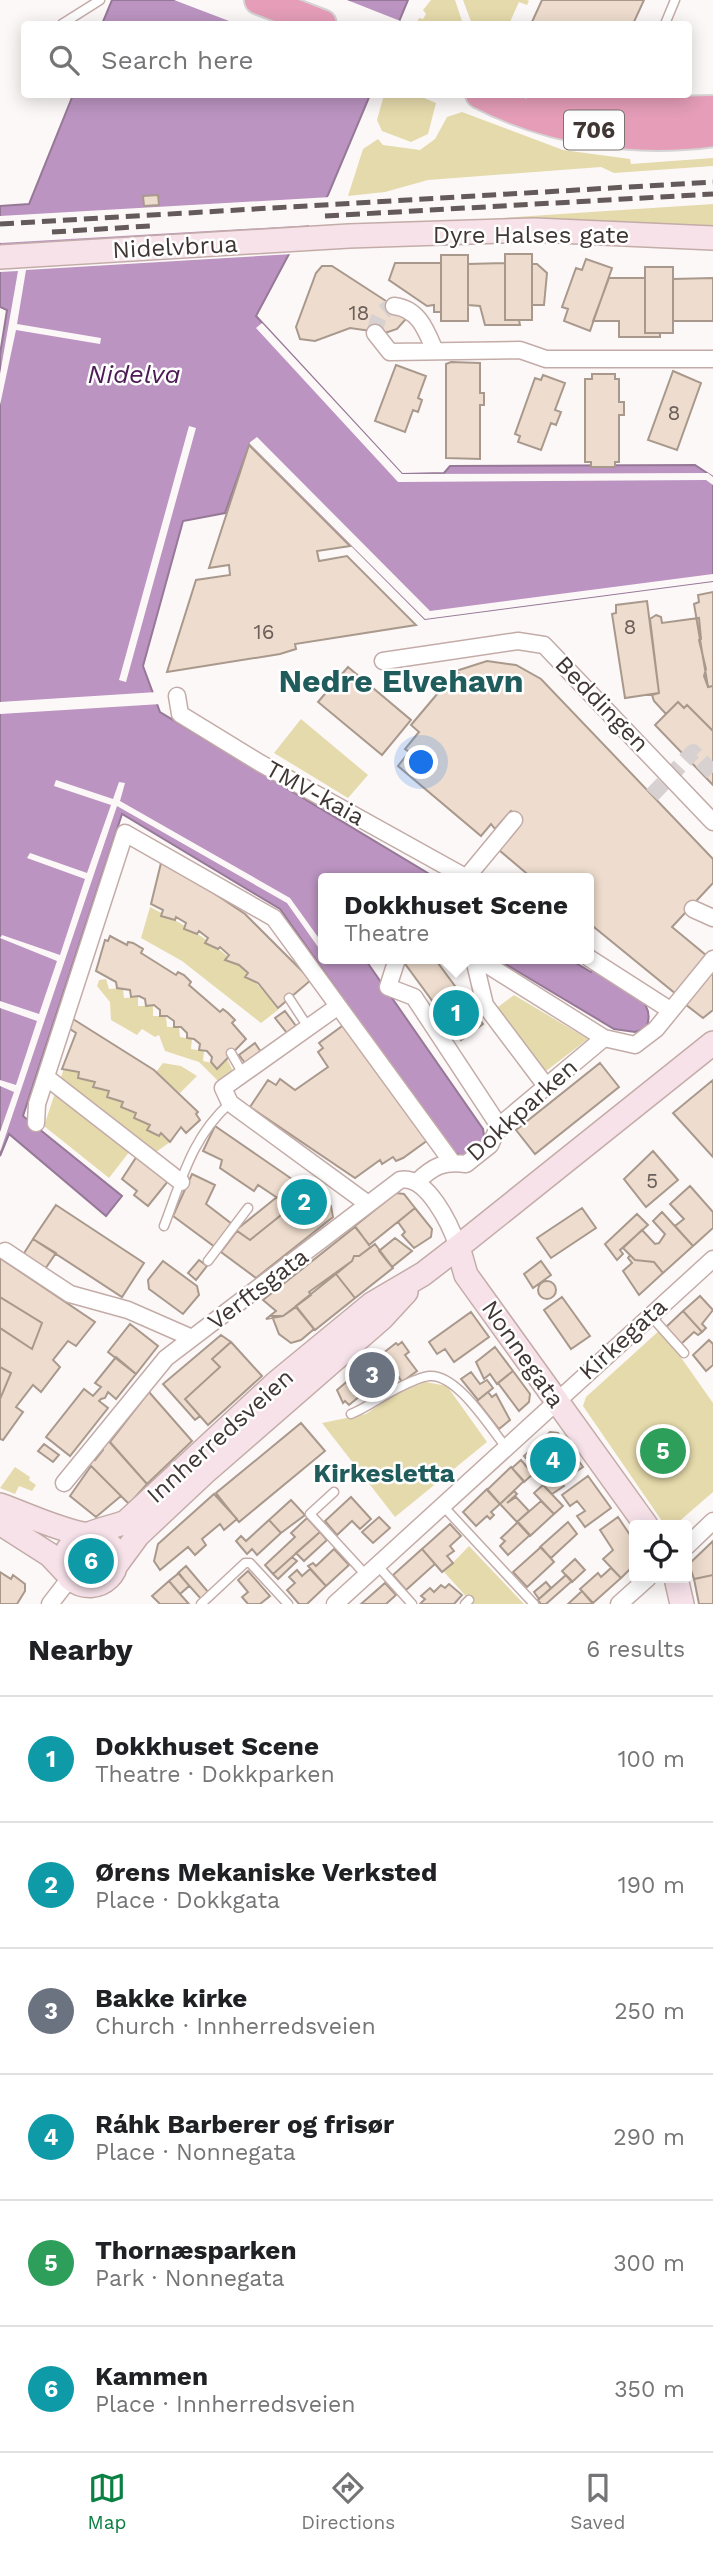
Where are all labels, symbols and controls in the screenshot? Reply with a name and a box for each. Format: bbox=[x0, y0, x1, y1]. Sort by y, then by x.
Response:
search box bbox=[21, 21, 692, 98]
icon: search bbox=[45, 41, 83, 79]
text: Search here bbox=[101, 45, 253, 75]
road number: 706 bbox=[564, 111, 624, 150]
street label: Dyre Halses gate bbox=[433, 221, 629, 249]
street label: Nidelvbrua bbox=[112, 230, 238, 264]
house number: 18 bbox=[348, 300, 370, 325]
water label: Nidelva bbox=[87, 359, 181, 389]
house number: 8 bbox=[668, 400, 680, 425]
house number: 8 bbox=[624, 614, 636, 639]
house number: 16 bbox=[254, 619, 274, 644]
street label: Beddingen bbox=[549, 650, 655, 758]
district label: Nedre Elvehavn bbox=[278, 662, 524, 700]
your location bbox=[404, 745, 438, 779]
street label: TMV-kaia bbox=[261, 754, 369, 832]
popup bbox=[318, 873, 594, 964]
text: Dokkhuset Scene bbox=[344, 890, 568, 920]
text: Theatre bbox=[344, 920, 429, 947]
pin: 1 bbox=[433, 987, 479, 1039]
street label: Dokkparken bbox=[461, 1053, 583, 1167]
house number: 5 bbox=[646, 1168, 658, 1193]
pin: 2 bbox=[281, 1176, 327, 1228]
street label: Verftsgata bbox=[202, 1242, 314, 1336]
street label: Kirkegata bbox=[573, 1292, 673, 1386]
street label: Nonnegata bbox=[476, 1295, 570, 1413]
pin: 3 bbox=[349, 1349, 395, 1401]
street label: Innherredsveien bbox=[141, 1363, 299, 1509]
pin: 5 bbox=[640, 1425, 686, 1477]
pin: 4 bbox=[530, 1434, 576, 1486]
district label: Kirkesletta bbox=[313, 1458, 455, 1488]
map controls bbox=[629, 1520, 692, 1583]
button: locate bbox=[629, 1520, 692, 1583]
pin: 6 bbox=[68, 1535, 114, 1587]
text: Nearby bbox=[28, 1632, 133, 1667]
text: 6 results bbox=[586, 1636, 685, 1663]
text: Dokkhuset Scene bbox=[95, 1731, 319, 1761]
text: 1 bbox=[46, 1746, 56, 1773]
text: 100 m bbox=[618, 1746, 685, 1773]
text: Theatre · Dokkparken bbox=[95, 1761, 335, 1788]
text: Ørens Mekaniske Verksted bbox=[95, 1857, 437, 1887]
text: 2 bbox=[44, 1872, 58, 1899]
text: 190 m bbox=[618, 1872, 685, 1899]
text: Place · Dokkgata bbox=[95, 1887, 280, 1914]
text: Bakke kirke bbox=[95, 1983, 247, 2013]
text: 3 bbox=[44, 1998, 58, 2025]
text: 250 m bbox=[614, 1998, 685, 2025]
text: Church · Innherredsveien bbox=[95, 2013, 376, 2040]
text: Ráhk Barberer og frisør bbox=[95, 2109, 394, 2139]
text: 4 bbox=[44, 2124, 58, 2151]
text: 290 m bbox=[613, 2124, 685, 2151]
text: Place · Nonnegata bbox=[95, 2139, 296, 2166]
text: Thornæsparken bbox=[95, 2235, 297, 2265]
text: 5 bbox=[44, 2250, 58, 2277]
text: 300 m bbox=[613, 2250, 685, 2277]
text: Park · Nonnegata bbox=[95, 2265, 285, 2292]
text: Kammen bbox=[95, 2361, 208, 2391]
text: 6 bbox=[44, 2376, 58, 2403]
text: 350 m bbox=[614, 2376, 685, 2403]
text: Place · Innherredsveien bbox=[95, 2391, 356, 2418]
tab: Map bbox=[88, 2469, 126, 2534]
tab: Directions bbox=[301, 2469, 395, 2534]
tab: Saved bbox=[570, 2469, 625, 2534]

